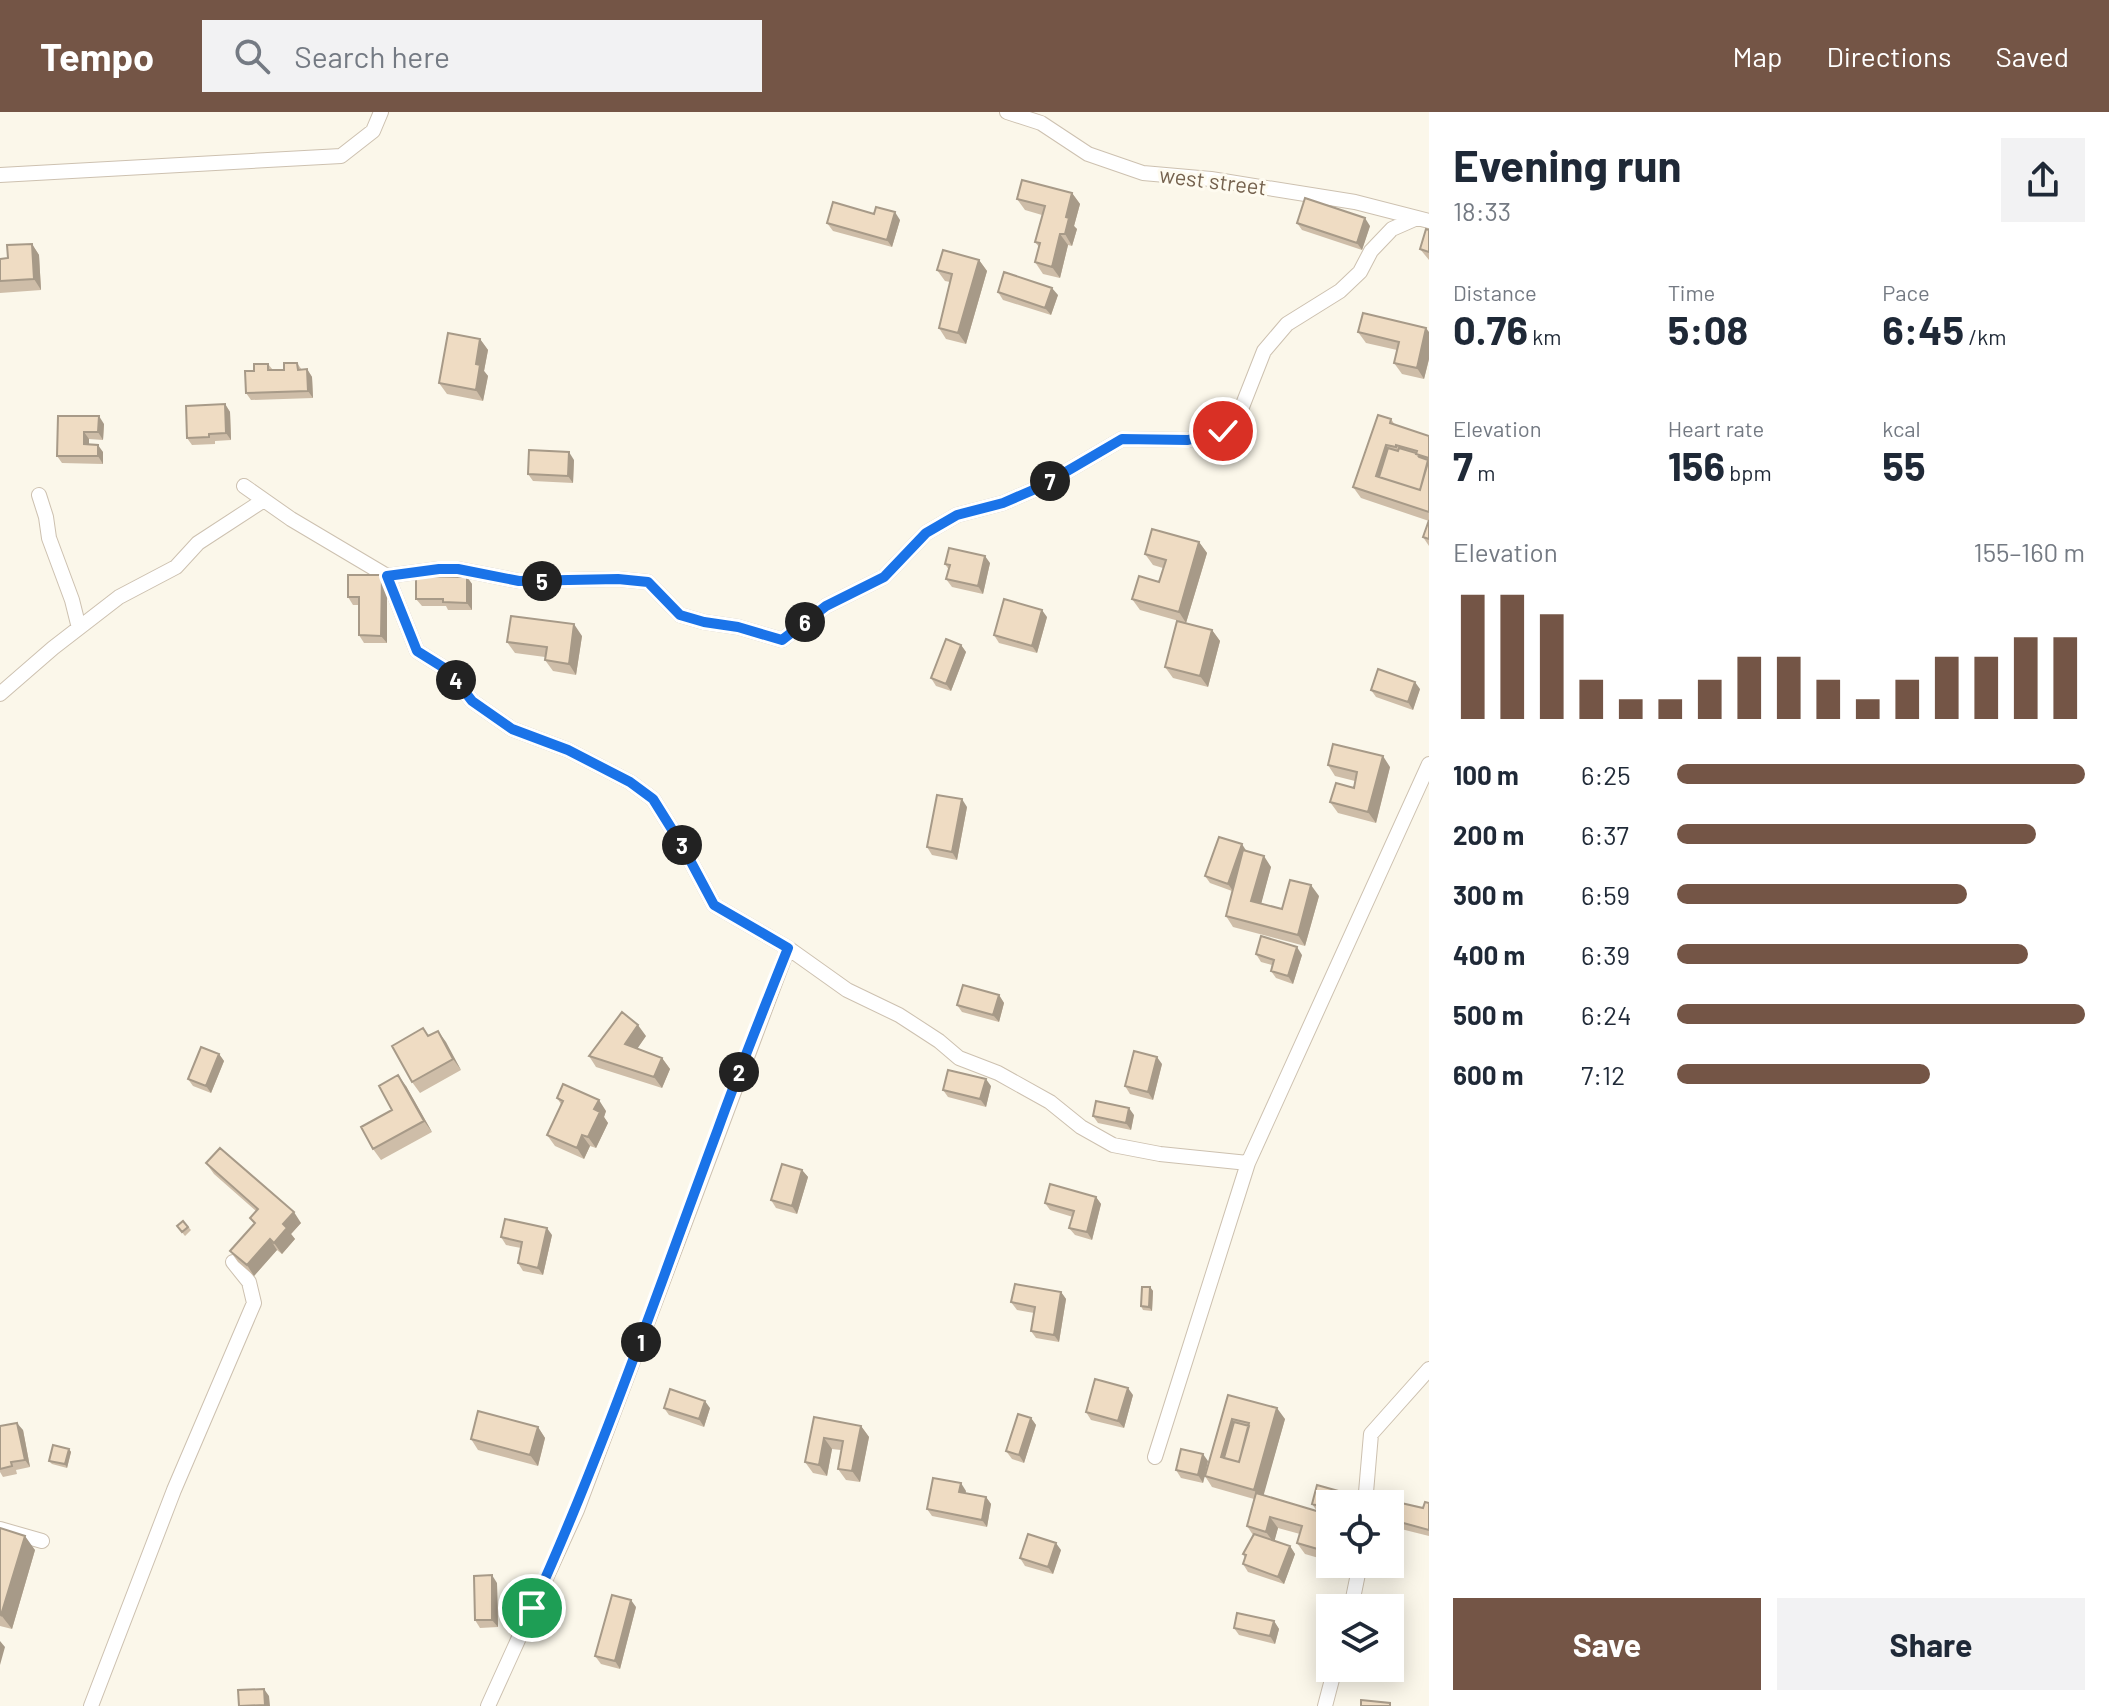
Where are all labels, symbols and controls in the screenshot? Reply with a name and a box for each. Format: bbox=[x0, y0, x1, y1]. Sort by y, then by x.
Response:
search box bbox=[202, 20, 762, 92]
text: Tempo bbox=[40, 33, 154, 79]
icon: search bbox=[230, 34, 274, 78]
text: Search here bbox=[294, 38, 450, 74]
text: Map bbox=[1733, 39, 1782, 73]
text: Directions bbox=[1826, 39, 1952, 73]
text: Saved bbox=[1996, 39, 2069, 73]
text: Evening run bbox=[1453, 138, 1682, 191]
button: share bbox=[2001, 138, 2085, 222]
street label: west street bbox=[1158, 161, 1268, 199]
text: 18:33 bbox=[1453, 195, 1511, 226]
text: Distance bbox=[1453, 279, 1537, 305]
text: Time bbox=[1668, 279, 1715, 305]
text: Pace bbox=[1882, 279, 1930, 305]
text: 0.76 bbox=[1453, 305, 1528, 353]
text: 5:08 bbox=[1668, 305, 1748, 353]
text: 6:45 bbox=[1882, 305, 1964, 353]
text: km bbox=[1528, 323, 1562, 349]
text: /km bbox=[1964, 323, 2007, 349]
pin bbox=[1189, 397, 1257, 465]
icon: check bbox=[1201, 409, 1245, 453]
text: Elevation bbox=[1453, 415, 1542, 441]
text: Heart rate bbox=[1668, 415, 1764, 441]
text: kcal bbox=[1882, 415, 1921, 441]
text: 7 bbox=[1453, 441, 1473, 489]
text: 156 bbox=[1668, 441, 1725, 489]
text: 55 bbox=[1882, 441, 1925, 489]
text: m bbox=[1473, 459, 1495, 485]
text: bpm bbox=[1725, 459, 1772, 485]
pin: 7 bbox=[1030, 461, 1070, 501]
text: 7 bbox=[1045, 468, 1055, 494]
text: Elevation bbox=[1453, 536, 1558, 567]
text: 155–160 m bbox=[1974, 536, 2085, 567]
pin: 5 bbox=[522, 561, 562, 601]
text: 5 bbox=[536, 568, 548, 594]
pin: 6 bbox=[785, 602, 825, 642]
text: 6 bbox=[799, 609, 811, 635]
pin: 4 bbox=[436, 660, 476, 700]
text: 4 bbox=[449, 667, 463, 693]
text: 100 m bbox=[1453, 759, 1519, 790]
text: 6:25 bbox=[1581, 759, 1631, 790]
text: 200 m bbox=[1453, 819, 1524, 850]
text: 6:37 bbox=[1581, 819, 1629, 850]
pin: 3 bbox=[662, 825, 702, 865]
text: 3 bbox=[676, 832, 688, 858]
text: 300 m bbox=[1453, 879, 1524, 910]
text: 6:59 bbox=[1581, 879, 1630, 910]
text: 400 m bbox=[1453, 939, 1525, 970]
text: 6:39 bbox=[1581, 939, 1630, 970]
text: 500 m bbox=[1453, 999, 1524, 1030]
text: 6:24 bbox=[1581, 999, 1631, 1030]
pin: 2 bbox=[719, 1052, 759, 1092]
text: 2 bbox=[733, 1059, 745, 1085]
text: 600 m bbox=[1453, 1059, 1524, 1090]
text: 7:12 bbox=[1581, 1059, 1625, 1090]
pin: 1 bbox=[621, 1322, 661, 1362]
text: 1 bbox=[637, 1329, 645, 1355]
map controls bbox=[1316, 1490, 1404, 1682]
button: locate bbox=[1316, 1490, 1404, 1578]
pin bbox=[498, 1574, 566, 1642]
icon: arrive bbox=[510, 1586, 554, 1630]
button: layers bbox=[1316, 1594, 1404, 1682]
button: Save bbox=[1453, 1598, 1761, 1690]
button: Share bbox=[1777, 1598, 2085, 1690]

